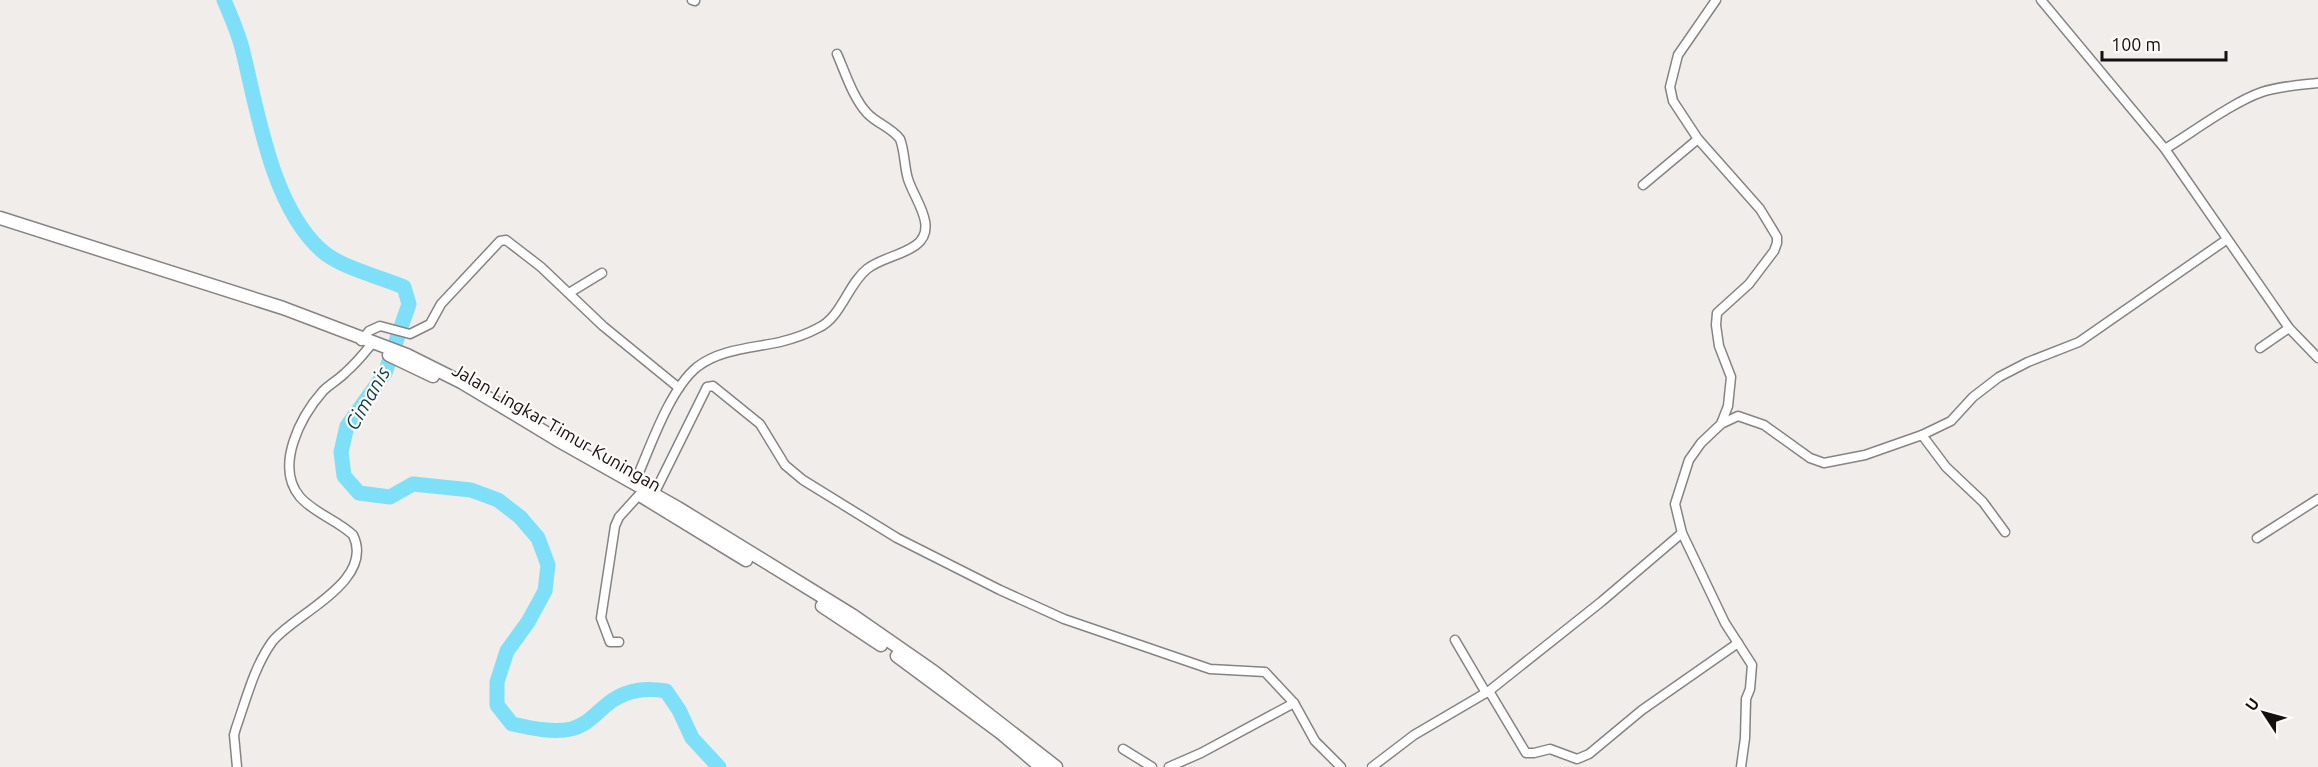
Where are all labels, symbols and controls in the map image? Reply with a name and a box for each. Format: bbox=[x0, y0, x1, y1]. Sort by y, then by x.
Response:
scale bar bbox=[2102, 24, 2226, 62]
text: 100 m bbox=[2111, 34, 2161, 54]
street label: Jalan Lingkar Timur Kuningan bbox=[449, 359, 665, 495]
water label: Cimanis bbox=[340, 362, 395, 434]
north arrow bbox=[2234, 683, 2294, 743]
text: U bbox=[2241, 694, 2262, 714]

